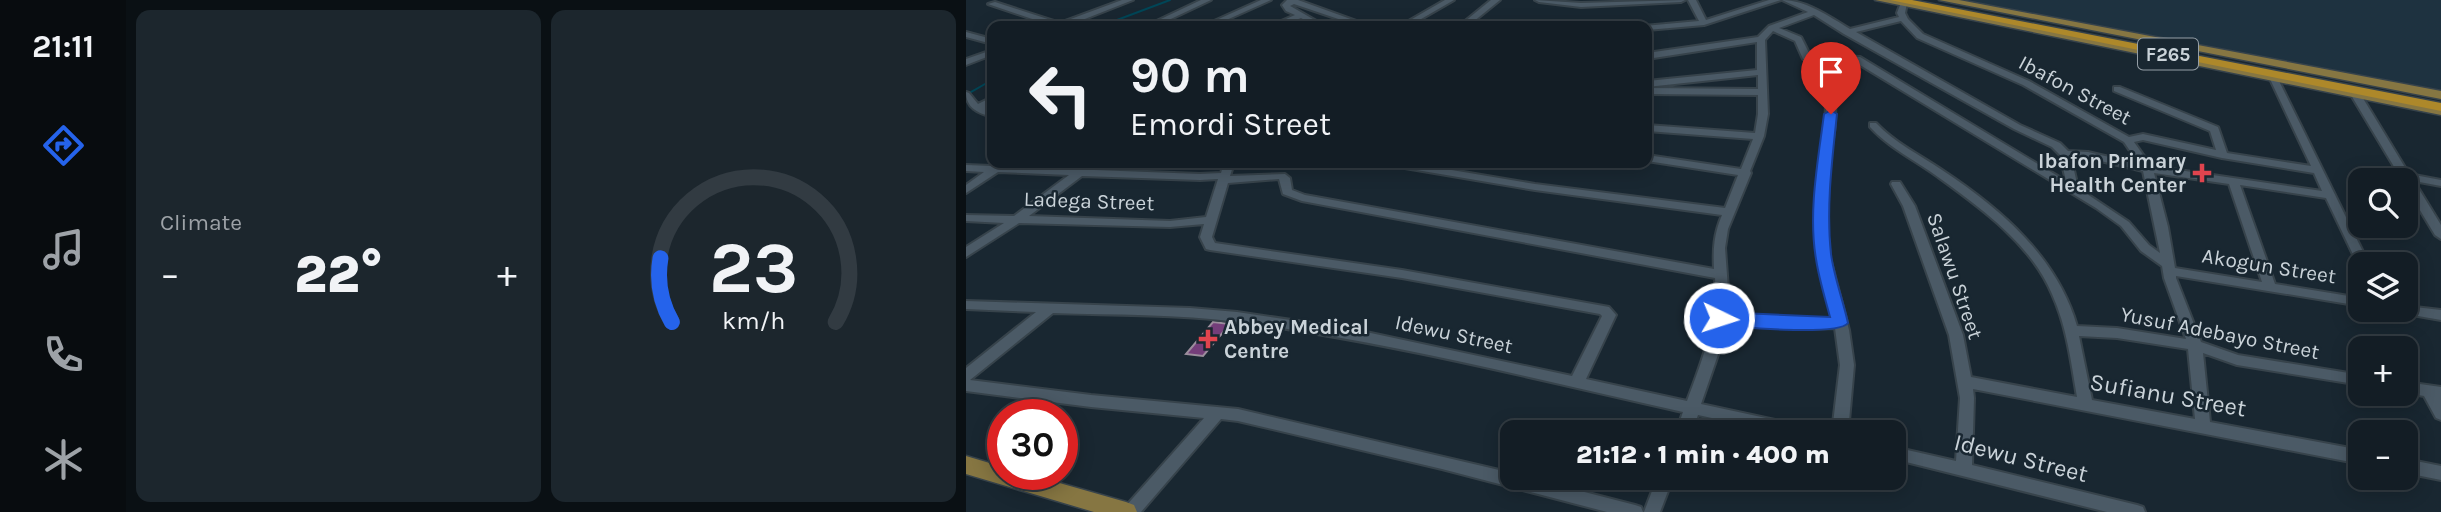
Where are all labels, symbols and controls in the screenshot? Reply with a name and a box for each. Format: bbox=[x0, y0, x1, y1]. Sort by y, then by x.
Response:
text: 21:11 bbox=[32, 28, 94, 65]
road number: F265 bbox=[2138, 38, 2198, 70]
pin bbox=[1801, 42, 1861, 114]
text: 90 m bbox=[1130, 47, 1250, 104]
icon: left bbox=[1015, 49, 1106, 140]
street label: Ibafon Street bbox=[2015, 50, 2135, 130]
icon: arrive bbox=[1812, 53, 1850, 91]
text: Emordi Street bbox=[1130, 106, 1331, 143]
icon: directions bbox=[39, 121, 88, 170]
place label: Ibafon Primary Health Center bbox=[2038, 149, 2187, 197]
marker: Ibafon Primary Health Center bbox=[2192, 163, 2212, 183]
map controls bbox=[2348, 168, 2418, 490]
button: search bbox=[2348, 168, 2418, 238]
street label: Ladega Street bbox=[1023, 187, 1155, 215]
text: Climate bbox=[160, 209, 242, 236]
street label: Salawu Street bbox=[1922, 210, 1988, 343]
icon: music bbox=[39, 225, 88, 274]
text: 23 bbox=[709, 225, 798, 310]
text: 22° bbox=[294, 244, 383, 305]
street label: Akogun Street bbox=[2200, 244, 2338, 288]
text: − bbox=[160, 252, 180, 297]
text: + bbox=[497, 252, 517, 297]
button: layers bbox=[2348, 252, 2418, 322]
position arrow bbox=[1682, 281, 1756, 355]
street label: Yusuf Adebayo Street bbox=[2119, 302, 2322, 364]
text: km/h bbox=[722, 306, 785, 335]
street label: Idewu Street bbox=[1393, 310, 1515, 358]
place label: Abbey Medical Centre bbox=[1224, 315, 1369, 363]
marker: Abbey Medical Centre bbox=[1198, 329, 1218, 349]
icon: phone bbox=[39, 330, 88, 379]
button: + bbox=[2348, 336, 2418, 406]
street label: Sufianu Street bbox=[2088, 367, 2248, 423]
speed limit sign: 30 bbox=[987, 399, 1078, 490]
button: − bbox=[2348, 420, 2418, 490]
street label: Idewu Street bbox=[1951, 428, 2091, 488]
icon: climate bbox=[39, 435, 88, 484]
text: 21:12 · 1 min · 400 m bbox=[1576, 439, 1830, 470]

